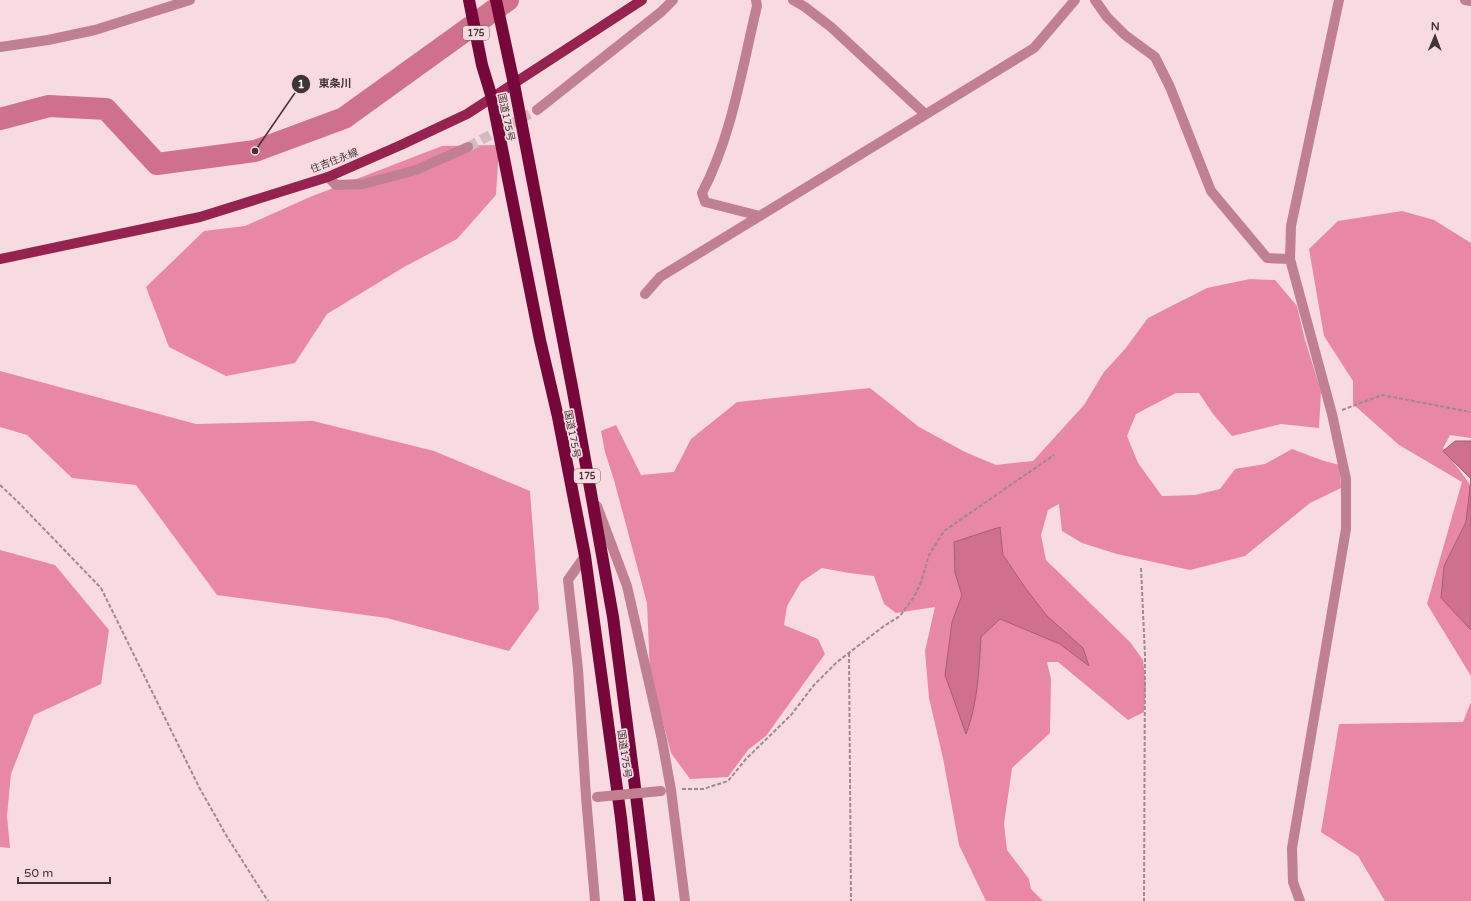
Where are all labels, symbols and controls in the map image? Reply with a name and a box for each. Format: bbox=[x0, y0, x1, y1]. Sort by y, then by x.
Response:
north arrow bbox=[1415, 16, 1455, 56]
text: N bbox=[1431, 20, 1440, 33]
road number: 175 bbox=[463, 26, 489, 40]
callout: 東条川 bbox=[291, 72, 360, 95]
text: 1 bbox=[297, 77, 305, 91]
text: 東条川 bbox=[319, 77, 352, 90]
street label: 国道175号 bbox=[495, 92, 517, 142]
street label: 住吉住永線 bbox=[309, 146, 360, 175]
street label: 国道175号 bbox=[561, 409, 583, 459]
road number: 175 bbox=[574, 469, 600, 483]
street label: 国道175号 bbox=[615, 729, 633, 779]
scale bar bbox=[18, 859, 110, 885]
text: 50 m bbox=[24, 866, 53, 880]

